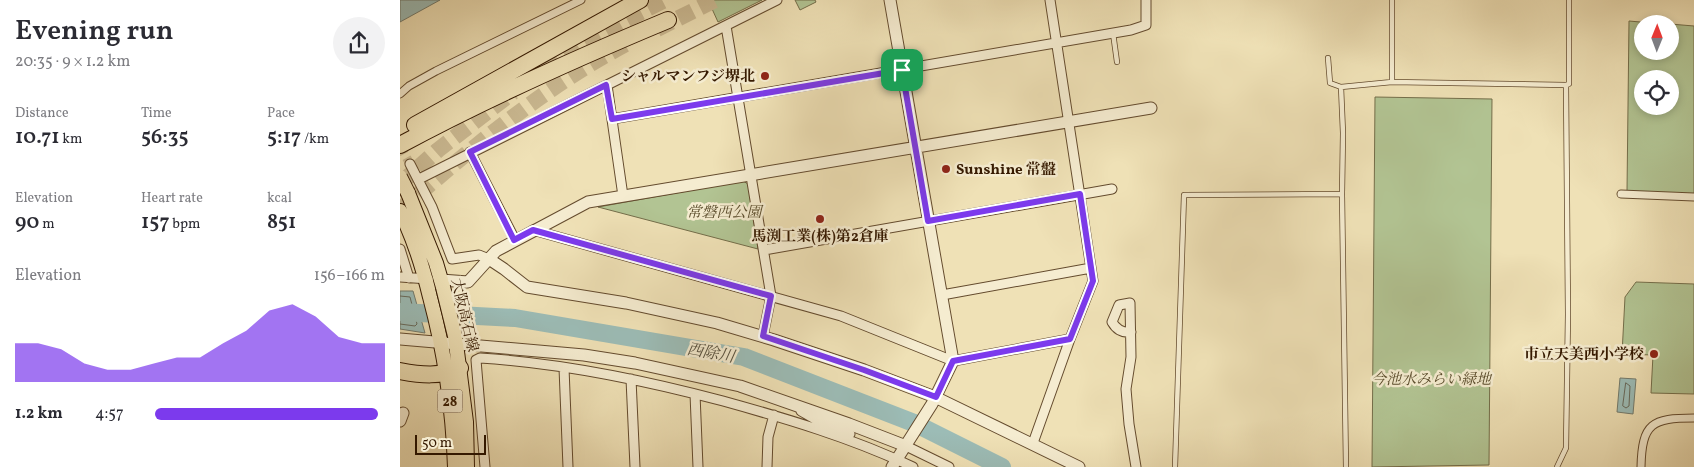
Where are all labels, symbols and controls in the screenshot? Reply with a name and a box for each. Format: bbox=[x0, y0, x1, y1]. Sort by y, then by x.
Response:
text: Evening run bbox=[15, 12, 174, 51]
north arrow bbox=[1634, 15, 1679, 60]
map controls bbox=[1634, 15, 1679, 115]
button: share bbox=[333, 17, 385, 69]
pin bbox=[881, 49, 923, 91]
text: 20:35 · 9 × 1.2 km bbox=[15, 51, 130, 73]
icon: arrive bbox=[888, 56, 916, 84]
place label: シャルマンフジ堺北 bbox=[621, 67, 755, 88]
marker: シャルマンフジ堺北 bbox=[759, 70, 771, 82]
button: locate bbox=[1634, 70, 1679, 115]
text: Distance bbox=[15, 104, 69, 123]
text: Time bbox=[141, 104, 172, 123]
text: Pace bbox=[267, 104, 295, 123]
text: 10.71 bbox=[15, 123, 60, 152]
text: 56:35 bbox=[141, 123, 189, 152]
text: 5:17 bbox=[267, 123, 301, 152]
text: km bbox=[60, 130, 82, 149]
text: /km bbox=[301, 130, 329, 149]
place label: Sunshine 常盤 bbox=[956, 160, 1056, 181]
marker: Sunshine 常盤 bbox=[940, 163, 952, 175]
text: Elevation bbox=[15, 189, 73, 208]
text: Heart rate bbox=[141, 189, 203, 208]
text: kcal bbox=[267, 189, 292, 208]
park label: 常磐西公園 bbox=[686, 203, 764, 224]
text: 90 bbox=[15, 208, 39, 237]
text: 157 bbox=[141, 208, 170, 237]
text: 851 bbox=[267, 208, 296, 237]
marker: 馬渕工業(株)第2倉庫 bbox=[814, 213, 826, 225]
text: m bbox=[39, 215, 55, 234]
text: bpm bbox=[170, 215, 200, 234]
place label: 馬渕工業(株)第2倉庫 bbox=[751, 227, 889, 248]
text: Elevation bbox=[15, 265, 82, 287]
text: 156–166 m bbox=[314, 265, 385, 287]
street label: 大阪高石線 bbox=[445, 276, 482, 354]
water label: 西除川 bbox=[685, 339, 738, 369]
place label: 市立天美西小学校 bbox=[1524, 345, 1644, 366]
marker: 市立天美西小学校 bbox=[1648, 348, 1660, 360]
park label: 今池水みらい緑地 bbox=[1371, 370, 1493, 391]
road number: 28 bbox=[438, 390, 462, 412]
text: 1.2 km bbox=[15, 403, 63, 425]
text: 4:57 bbox=[95, 403, 124, 425]
scale bar bbox=[415, 432, 486, 455]
text: 50 m bbox=[422, 434, 452, 453]

